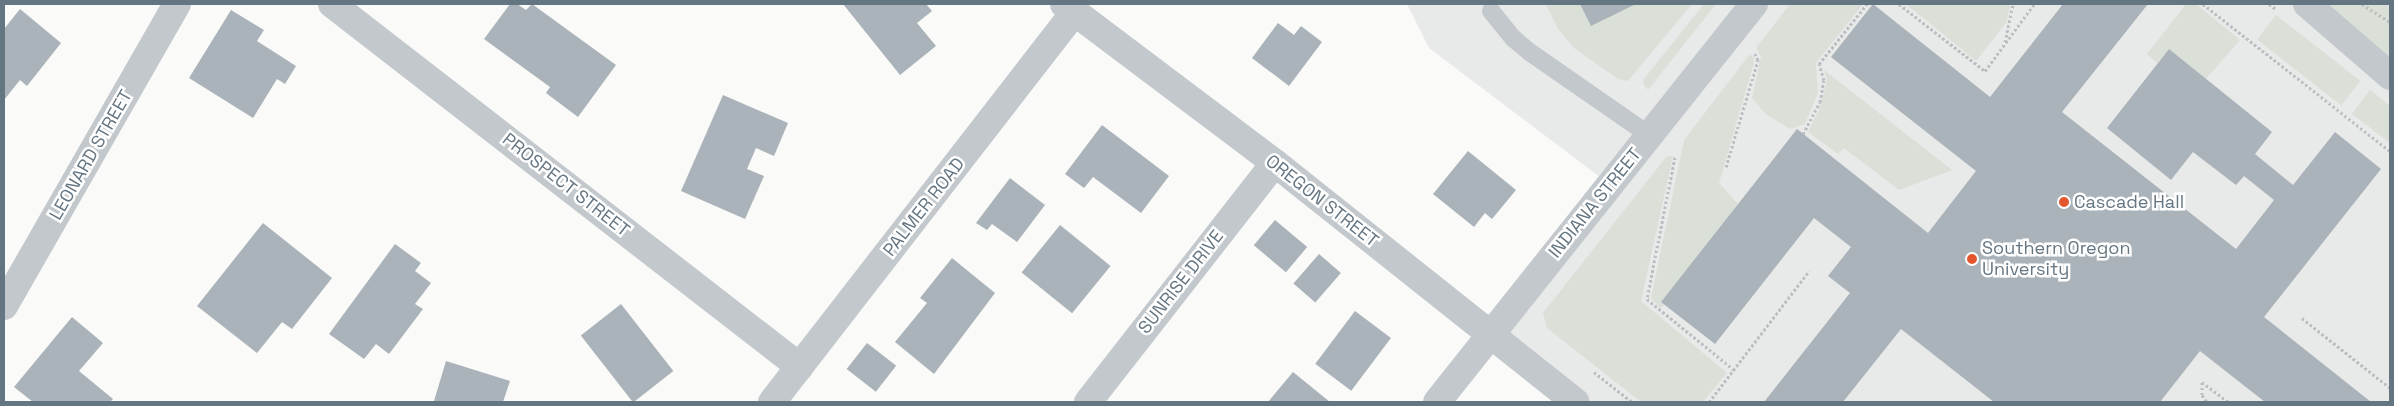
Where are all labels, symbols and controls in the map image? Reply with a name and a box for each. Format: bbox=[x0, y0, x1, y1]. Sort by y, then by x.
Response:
street label: LEONARD STREET bbox=[45, 86, 137, 224]
street label: PROSPECT STREET bbox=[498, 128, 634, 242]
street label: INDIANA STREET bbox=[1544, 144, 1646, 262]
street label: OREGON STREET bbox=[1261, 150, 1383, 252]
street label: PALMER ROAD bbox=[879, 153, 969, 261]
place label: Cascade Hall bbox=[2074, 191, 2184, 213]
marker: Cascade Hall bbox=[2058, 196, 2070, 208]
street label: SUNRISE DRIVE bbox=[1134, 226, 1228, 338]
place label: Southern Oregon University bbox=[1982, 238, 2130, 280]
marker: Southern Oregon University bbox=[1966, 253, 1978, 265]

